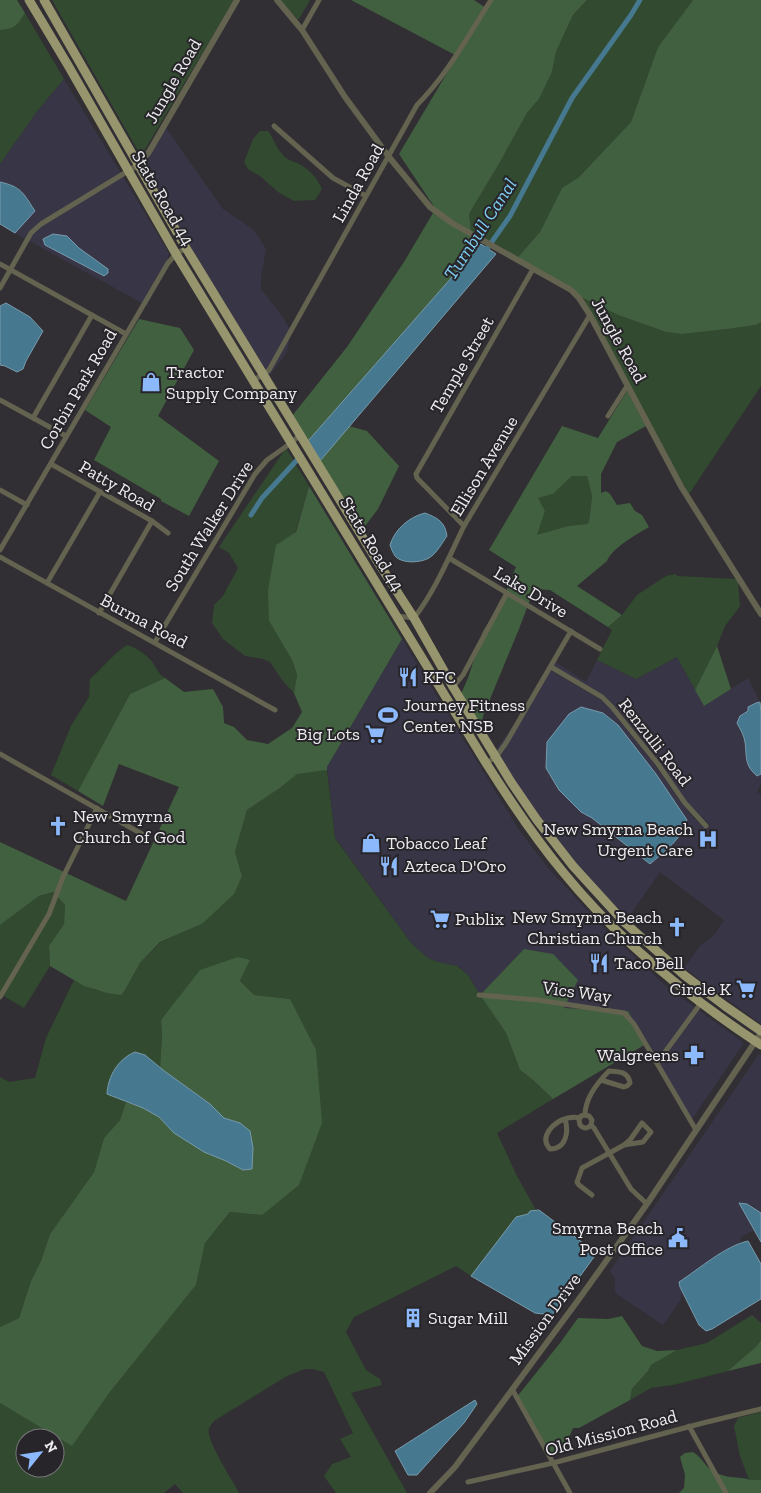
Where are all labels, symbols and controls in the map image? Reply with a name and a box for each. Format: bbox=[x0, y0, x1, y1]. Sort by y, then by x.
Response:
street label: Jungle Road bbox=[140, 35, 206, 127]
street label: Linda Road bbox=[327, 140, 389, 226]
street label: State Road 44 bbox=[127, 146, 199, 250]
water label: Turnbull Canal bbox=[439, 174, 521, 284]
street label: Jungle Road bbox=[587, 293, 651, 387]
street label: Temple Street bbox=[425, 312, 499, 418]
street label: Corbin Park Road bbox=[34, 325, 122, 453]
place label: Tractor Supply Company bbox=[166, 361, 298, 404]
shop icon: Tractor Supply Company bbox=[140, 371, 162, 393]
street label: Ellison Avenue bbox=[445, 412, 523, 520]
street label: Patty Road bbox=[75, 456, 159, 517]
street label: South Walker Drive bbox=[160, 457, 258, 595]
street label: State Road 44 bbox=[335, 493, 409, 596]
street label: Lake Drive bbox=[490, 561, 572, 623]
street label: Burma Road bbox=[97, 589, 191, 653]
restaurant icon: KFC bbox=[397, 666, 419, 688]
place label: KFC bbox=[423, 666, 456, 688]
place label: Journey Fitness Center NSB bbox=[403, 694, 525, 737]
street label: Renzulli Road bbox=[614, 694, 696, 790]
sports icon: Journey Fitness Center NSB bbox=[377, 704, 399, 726]
place label: Big Lots bbox=[297, 723, 360, 745]
supermarket icon: Big Lots bbox=[364, 723, 386, 745]
place label: New Smyrna Church of God bbox=[73, 805, 185, 848]
church icon: New Smyrna Church of God bbox=[47, 815, 69, 837]
place label: New Smyrna Beach Urgent Care bbox=[543, 818, 693, 861]
hospital icon: New Smyrna Beach Urgent Care bbox=[697, 828, 719, 850]
shop icon: Tobacco Leaf bbox=[360, 832, 382, 854]
place label: Tobacco Leaf bbox=[386, 832, 487, 854]
restaurant icon: Azteca D'Oro bbox=[378, 855, 400, 877]
place label: Azteca D'Oro bbox=[404, 855, 506, 877]
place label: New Smyrna Beach Christian Church bbox=[512, 906, 662, 949]
supermarket icon: Publix bbox=[429, 908, 451, 930]
place label: Publix bbox=[455, 908, 504, 930]
church icon: New Smyrna Beach Christian Church bbox=[666, 916, 688, 938]
restaurant icon: Taco Bell bbox=[588, 952, 610, 974]
place label: Taco Bell bbox=[614, 952, 684, 974]
street label: Vics Way bbox=[540, 976, 614, 1008]
place label: Circle K bbox=[670, 978, 731, 1000]
supermarket icon: Circle K bbox=[735, 978, 757, 1000]
place label: Walgreens bbox=[597, 1044, 679, 1066]
pharmacy icon: Walgreens bbox=[683, 1044, 705, 1066]
place label: Smyrna Beach Post Office bbox=[552, 1217, 663, 1260]
public building icon: Smyrna Beach Post Office bbox=[667, 1227, 689, 1249]
street label: Mission Drive bbox=[504, 1269, 586, 1369]
building icon: Sugar Mill bbox=[402, 1307, 424, 1329]
place label: Sugar Mill bbox=[428, 1307, 508, 1329]
street label: Old Mission Road bbox=[543, 1405, 680, 1461]
north arrow bbox=[15, 1428, 65, 1478]
text: N bbox=[41, 1438, 61, 1456]

